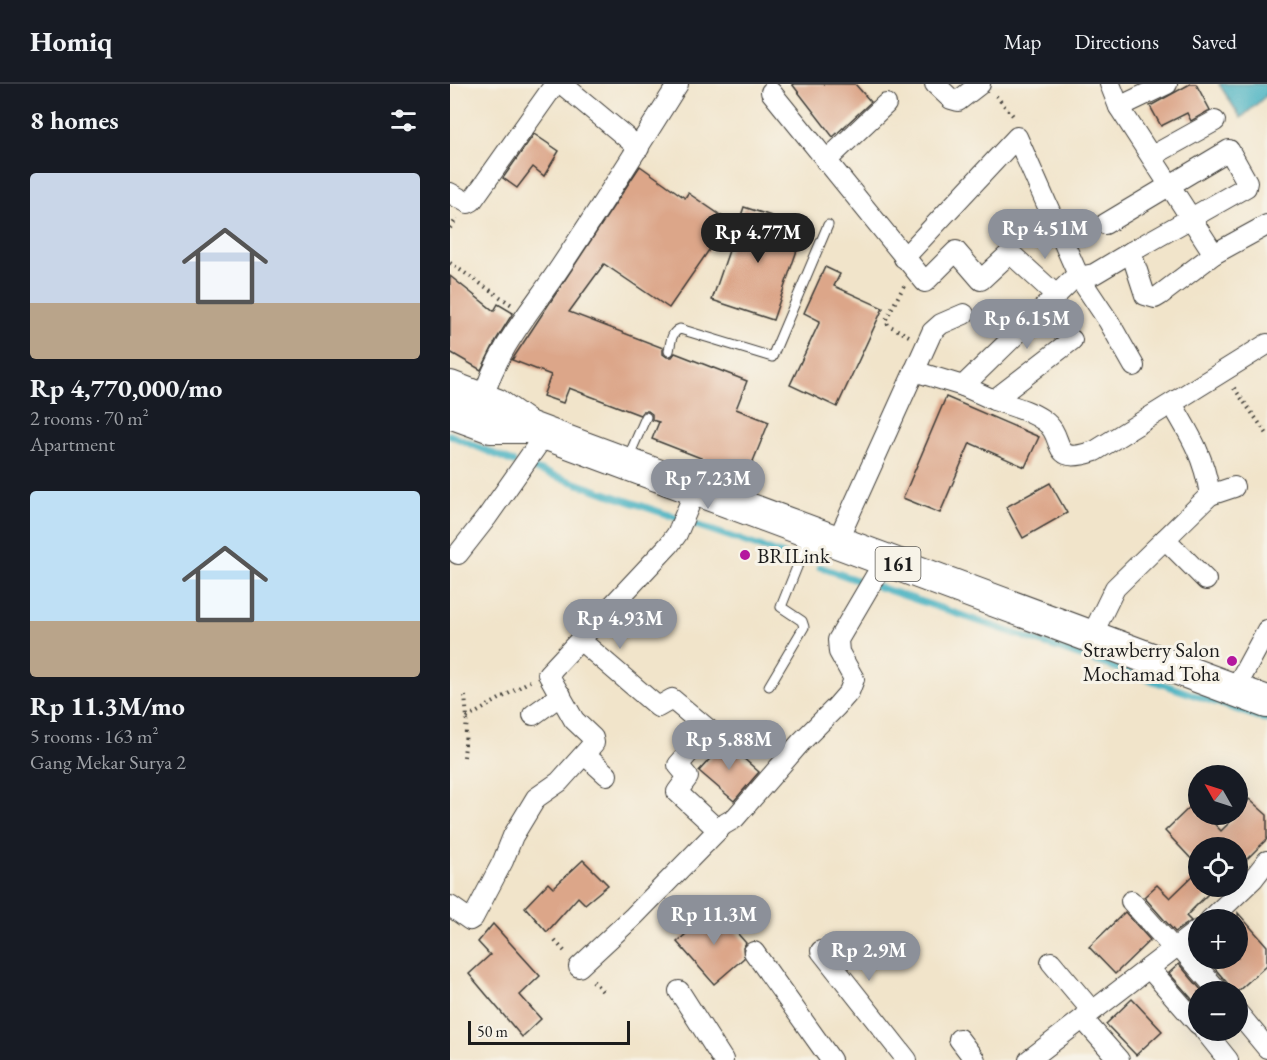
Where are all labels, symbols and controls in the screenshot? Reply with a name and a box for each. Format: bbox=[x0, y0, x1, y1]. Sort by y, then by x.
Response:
text: Homiq bbox=[30, 23, 112, 59]
text: Map bbox=[1004, 28, 1041, 55]
text: Directions bbox=[1074, 28, 1159, 55]
text: Saved bbox=[1192, 28, 1237, 55]
text: 8 homes bbox=[30, 103, 119, 137]
icon: filters bbox=[387, 104, 420, 137]
pin: Rp 4.51M bbox=[983, 209, 1107, 260]
icon: home bbox=[171, 212, 279, 320]
pin: Rp 4.77M bbox=[696, 213, 820, 264]
text: Rp 4.51M bbox=[1002, 215, 1088, 241]
text: Rp 4.77M bbox=[715, 219, 801, 245]
pin: Rp 6.15M bbox=[965, 299, 1089, 350]
text: Rp 6.15M bbox=[984, 305, 1070, 331]
text: Rp 4,770,000/mo bbox=[30, 371, 222, 405]
text: 2 rooms · 70 m² bbox=[30, 405, 149, 431]
text: Apartment bbox=[30, 431, 115, 457]
pin: Rp 7.23M bbox=[646, 459, 770, 510]
text: Rp 7.23M bbox=[665, 465, 751, 491]
icon: home bbox=[171, 530, 279, 638]
place label: BRILink bbox=[757, 542, 831, 569]
road number: 161 bbox=[876, 547, 920, 581]
marker: BRILink bbox=[738, 548, 752, 562]
pin: Rp 4.93M bbox=[558, 599, 682, 650]
text: Rp 4.93M bbox=[577, 605, 663, 631]
place label: Strawberry Salon Mochamad Toha bbox=[1083, 636, 1221, 687]
marker: Strawberry Salon Mochamad Toha bbox=[1225, 654, 1239, 668]
text: Rp 11.3M/mo bbox=[30, 689, 185, 723]
pin: Rp 5.88M bbox=[667, 720, 791, 771]
text: 5 rooms · 163 m² bbox=[30, 723, 158, 749]
text: Rp 5.88M bbox=[686, 726, 772, 752]
text: Gang Mekar Surya 2 bbox=[30, 749, 186, 775]
north arrow bbox=[1188, 765, 1248, 825]
map controls bbox=[1188, 765, 1248, 1041]
button: locate bbox=[1188, 837, 1248, 897]
pin: Rp 11.3M bbox=[652, 895, 776, 946]
text: Rp 11.3M bbox=[671, 901, 757, 927]
button: + bbox=[1188, 909, 1248, 969]
pin: Rp 2.9M bbox=[814, 931, 924, 982]
text: Rp 2.9M bbox=[831, 937, 907, 963]
button: − bbox=[1188, 981, 1248, 1041]
scale bar bbox=[468, 1018, 630, 1046]
text: 50 m bbox=[477, 1021, 508, 1042]

